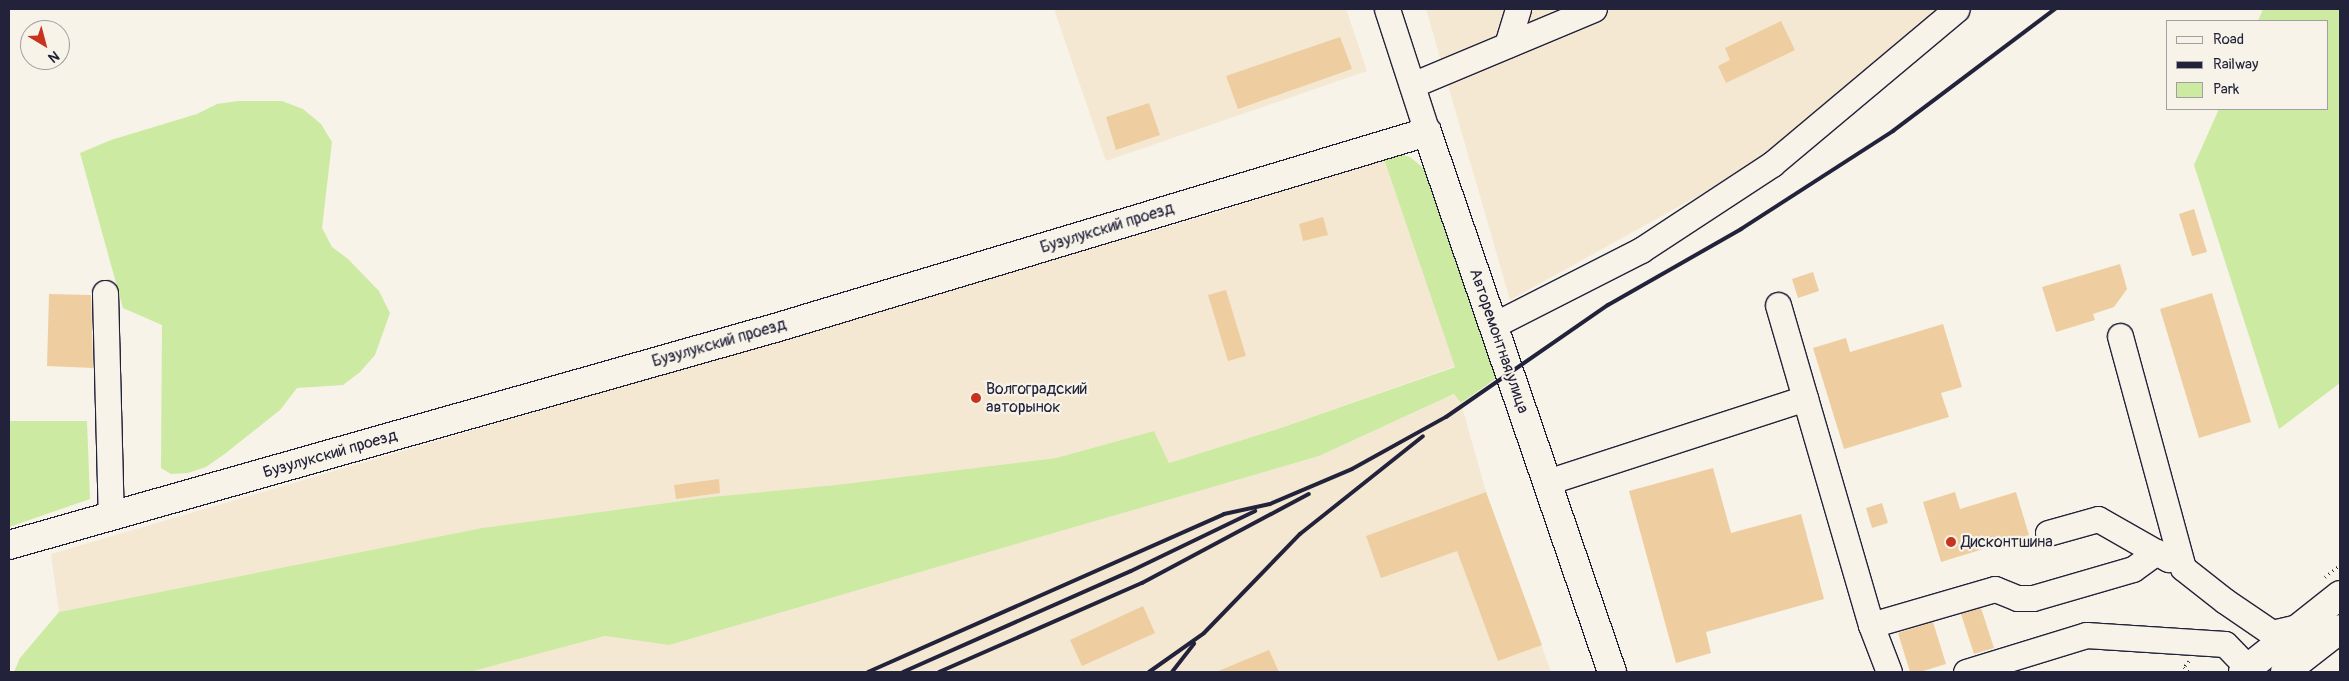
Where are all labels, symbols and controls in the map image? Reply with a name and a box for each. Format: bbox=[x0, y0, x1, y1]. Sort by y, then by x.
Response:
north arrow bbox=[20, 20, 70, 70]
legend bbox=[2166, 20, 2329, 110]
text: Road bbox=[2213, 30, 2244, 49]
text: N bbox=[45, 47, 63, 66]
text: Railway bbox=[2213, 55, 2258, 74]
text: Park bbox=[2213, 80, 2239, 99]
street label: Бузулукский проезд bbox=[1038, 199, 1176, 257]
street label: Авторемонтная улица bbox=[1465, 266, 1533, 416]
street label: Бузулукский проезд bbox=[650, 315, 788, 371]
place label: Волгоградский авторынок bbox=[986, 379, 1087, 417]
marker: Волгоградский авторынок bbox=[970, 392, 982, 404]
street label: Бузулукский проезд bbox=[261, 426, 399, 482]
place label: Дисконтшина bbox=[1961, 532, 2053, 552]
marker: Дисконтшина bbox=[1945, 536, 1957, 548]

